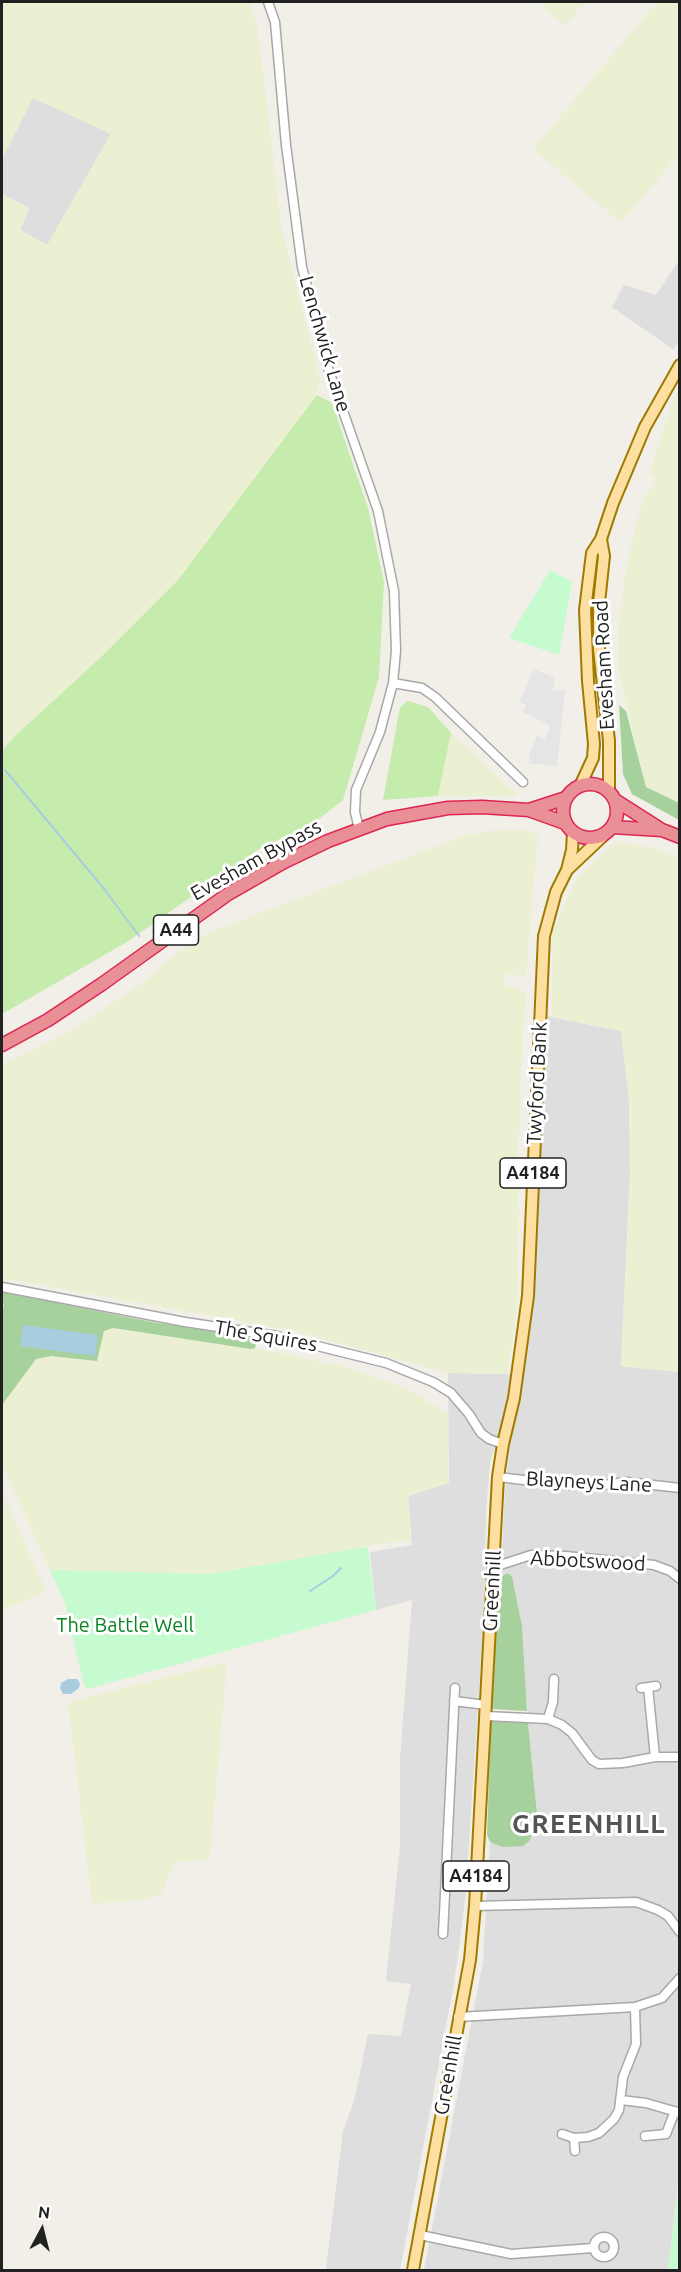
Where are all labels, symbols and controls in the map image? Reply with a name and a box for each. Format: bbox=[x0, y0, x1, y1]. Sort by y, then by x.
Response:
street label: Lenchwick Lane bbox=[294, 273, 356, 415]
street label: Evesham Road bbox=[589, 599, 619, 731]
street label: Evesham Bypass bbox=[187, 814, 325, 906]
road number: A44 bbox=[154, 915, 198, 945]
street label: Twyford Bank bbox=[522, 1021, 552, 1145]
road number: A4184 bbox=[500, 1158, 566, 1188]
street label: The Squires bbox=[213, 1315, 319, 1357]
street label: Blayneys Lane bbox=[525, 1467, 653, 1497]
street label: Abbotswood bbox=[530, 1546, 646, 1576]
street label: Greenhill bbox=[478, 1550, 506, 1632]
park label: The Battle Well bbox=[56, 1613, 194, 1637]
district label: GREENHILL bbox=[512, 1808, 666, 1840]
road number: A4184 bbox=[443, 1861, 509, 1891]
street label: Greenhill bbox=[429, 2033, 467, 2117]
north arrow bbox=[12, 2200, 72, 2260]
text: N bbox=[37, 2202, 51, 2222]

